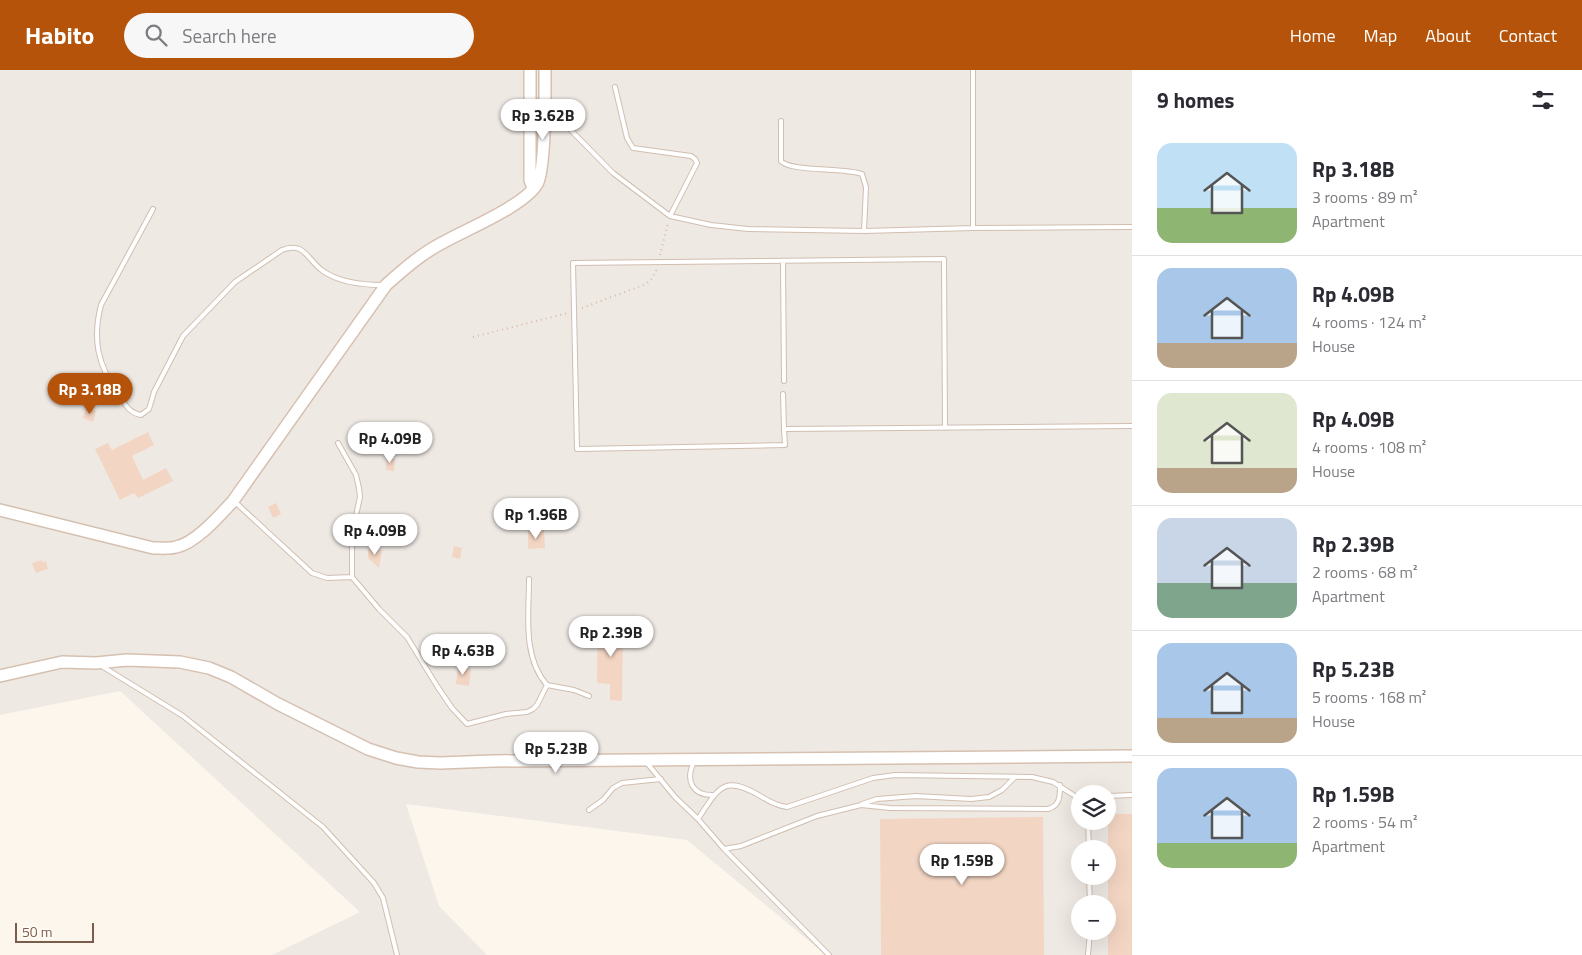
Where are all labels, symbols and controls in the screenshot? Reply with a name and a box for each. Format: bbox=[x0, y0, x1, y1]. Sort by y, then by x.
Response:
search box bbox=[124, 13, 474, 58]
text: Habito bbox=[25, 17, 94, 53]
icon: search bbox=[142, 21, 170, 49]
text: Search here bbox=[182, 21, 277, 50]
text: Home bbox=[1290, 22, 1336, 49]
text: Map bbox=[1364, 22, 1397, 49]
text: About bbox=[1425, 22, 1471, 49]
text: Contact bbox=[1499, 22, 1557, 49]
text: 9 homes bbox=[1157, 84, 1234, 116]
icon: filters bbox=[1529, 86, 1557, 114]
pin: Rp 3.62B bbox=[491, 98, 595, 141]
text: Rp 3.62B bbox=[512, 103, 574, 127]
text: Rp 3.18B bbox=[1312, 153, 1395, 185]
icon: home bbox=[1197, 163, 1257, 223]
text: 3 rooms · 89 m² bbox=[1312, 185, 1417, 209]
text: Apartment bbox=[1312, 209, 1385, 233]
text: Rp 4.09B bbox=[1312, 278, 1395, 310]
icon: home bbox=[1197, 288, 1257, 348]
text: 4 rooms · 124 m² bbox=[1312, 310, 1426, 334]
text: House bbox=[1312, 334, 1355, 358]
pin: Rp 3.18B bbox=[38, 372, 142, 415]
text: Rp 3.18B bbox=[59, 377, 121, 401]
text: Rp 4.09B bbox=[1312, 403, 1395, 435]
icon: home bbox=[1197, 413, 1257, 473]
pin: Rp 4.09B bbox=[338, 422, 442, 464]
text: Rp 4.09B bbox=[359, 426, 421, 450]
text: 4 rooms · 108 m² bbox=[1312, 435, 1426, 459]
text: House bbox=[1312, 459, 1355, 483]
pin: Rp 1.96B bbox=[484, 498, 588, 540]
text: Rp 1.96B bbox=[505, 502, 567, 526]
pin: Rp 4.09B bbox=[323, 514, 427, 556]
text: Rp 4.09B bbox=[344, 518, 406, 542]
text: Rp 2.39B bbox=[1312, 528, 1395, 560]
icon: home bbox=[1197, 538, 1257, 598]
text: 2 rooms · 68 m² bbox=[1312, 560, 1417, 584]
text: Apartment bbox=[1312, 584, 1385, 608]
pin: Rp 2.39B bbox=[559, 616, 663, 658]
text: Rp 2.39B bbox=[580, 620, 642, 644]
pin: Rp 4.63B bbox=[411, 634, 515, 676]
text: Rp 4.63B bbox=[432, 638, 494, 662]
text: Rp 5.23B bbox=[1312, 653, 1395, 685]
icon: home bbox=[1197, 663, 1257, 723]
text: 5 rooms · 168 m² bbox=[1312, 685, 1426, 709]
text: House bbox=[1312, 709, 1355, 733]
pin: Rp 5.23B bbox=[504, 732, 608, 774]
text: Rp 5.23B bbox=[525, 736, 587, 760]
text: Rp 1.59B bbox=[1312, 778, 1395, 810]
map controls bbox=[1071, 785, 1116, 940]
button: layers bbox=[1071, 785, 1116, 830]
icon: home bbox=[1197, 788, 1257, 848]
text: 2 rooms · 54 m² bbox=[1312, 810, 1417, 834]
text: Apartment bbox=[1312, 834, 1385, 858]
button: + bbox=[1071, 840, 1116, 885]
pin: Rp 1.59B bbox=[910, 844, 1014, 886]
text: Rp 1.59B bbox=[931, 848, 993, 872]
button: − bbox=[1071, 895, 1116, 940]
scale bar bbox=[15, 920, 94, 943]
text: 50 m bbox=[22, 921, 52, 942]

